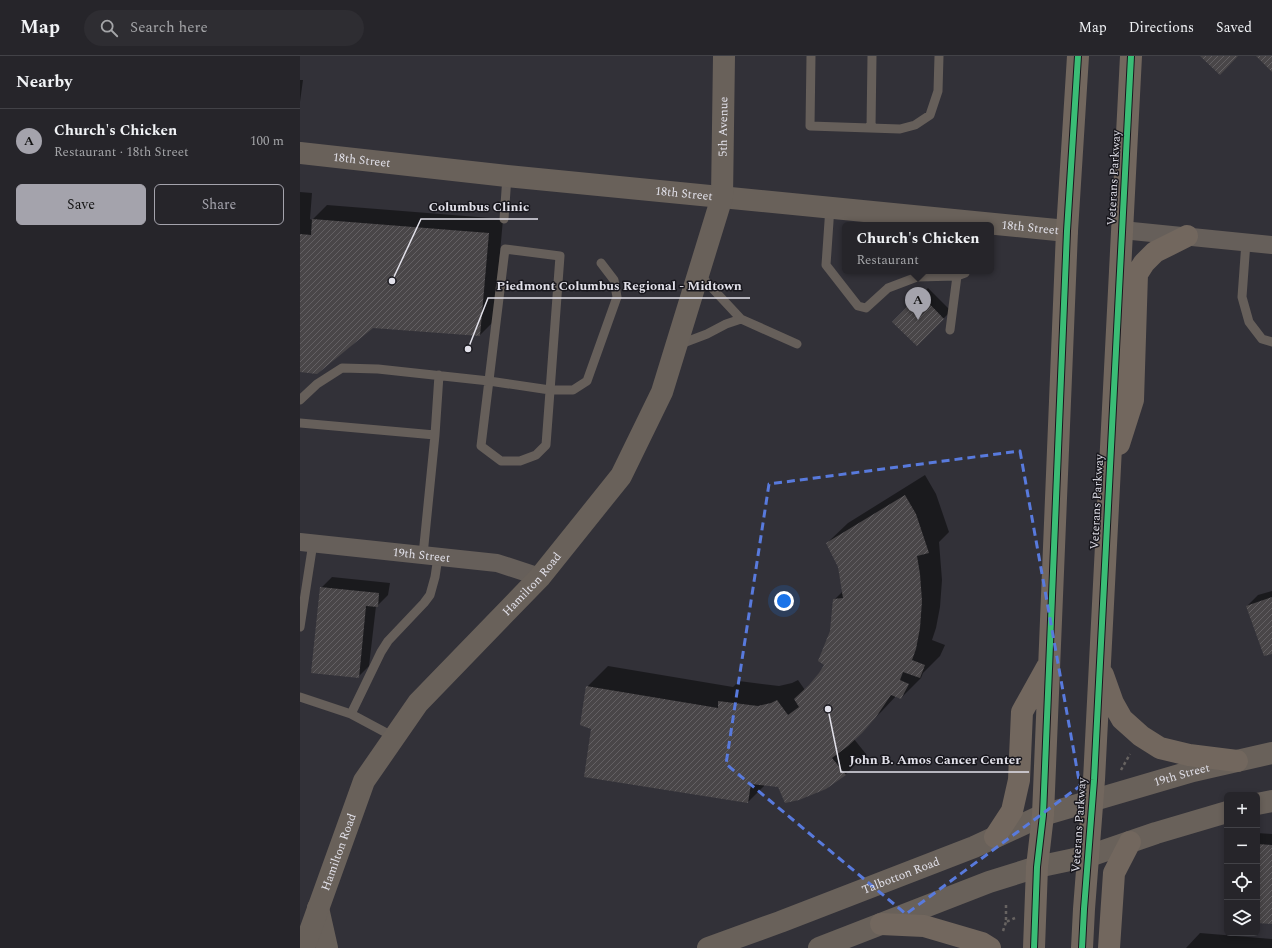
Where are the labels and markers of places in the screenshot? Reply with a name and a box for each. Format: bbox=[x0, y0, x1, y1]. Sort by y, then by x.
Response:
callout: Columbus Clinic bbox=[421, 194, 538, 219]
callout: Piedmont Columbus Regional - Midtown bbox=[488, 273, 750, 298]
pin: A bbox=[905, 287, 931, 320]
callout: John B. Amos Cancer Center bbox=[841, 747, 1029, 772]

